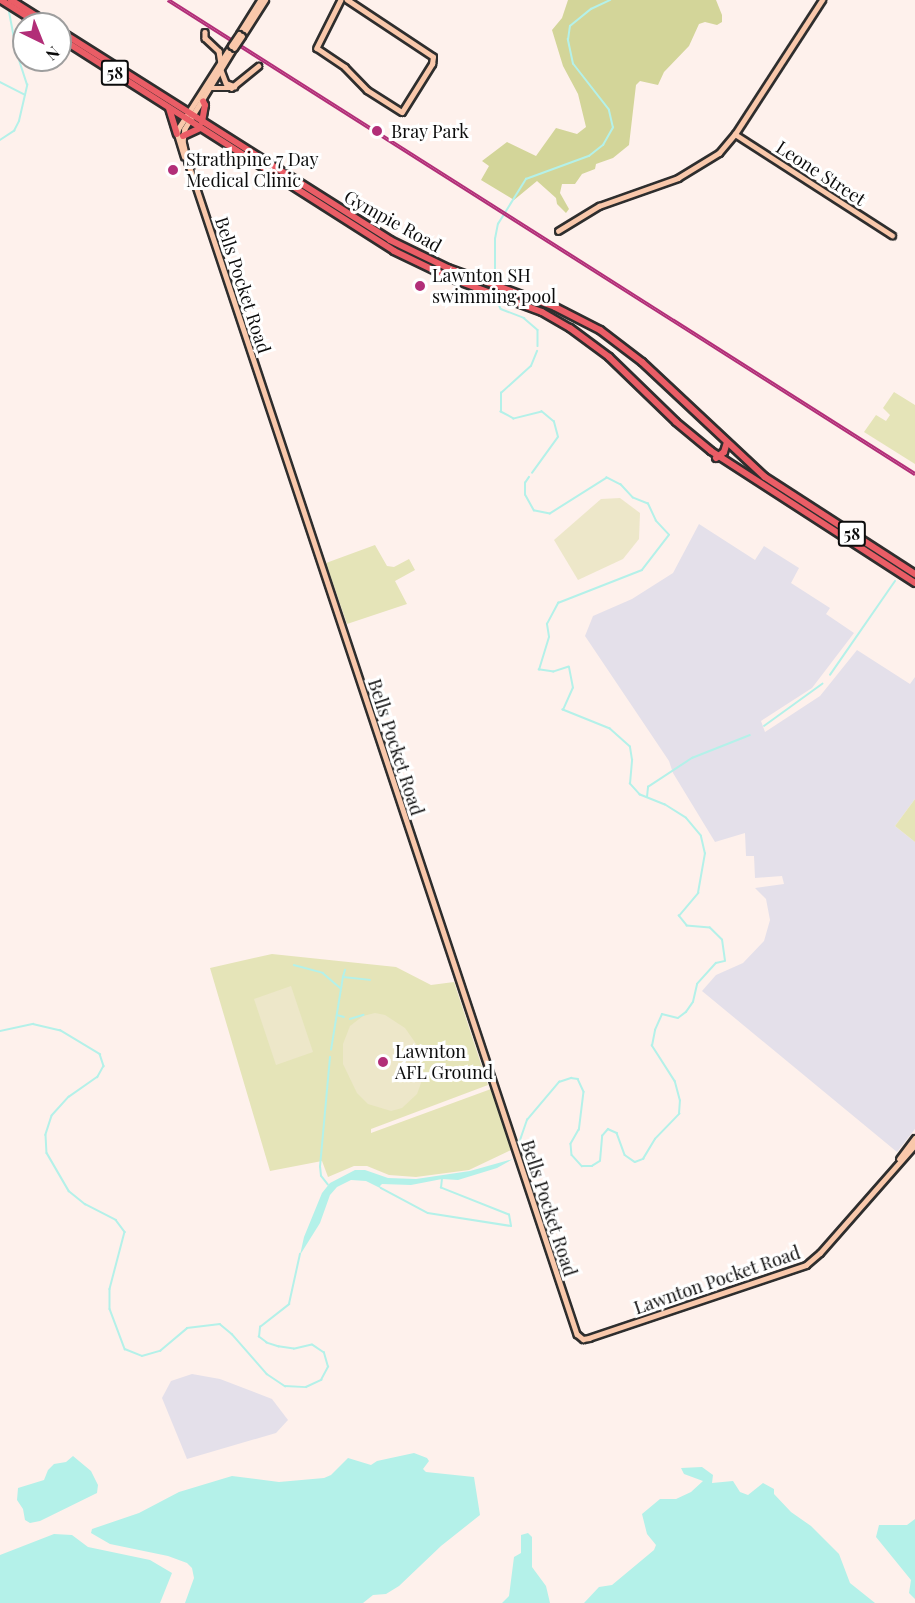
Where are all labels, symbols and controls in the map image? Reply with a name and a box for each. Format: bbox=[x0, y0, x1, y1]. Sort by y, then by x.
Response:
north arrow bbox=[12, 12, 72, 72]
text: N bbox=[42, 42, 65, 66]
road number: 58 bbox=[100, 60, 130, 86]
place label: Bray Park bbox=[391, 120, 469, 142]
marker: Bray Park bbox=[368, 122, 386, 140]
street label: Leone Street bbox=[772, 136, 870, 210]
place label: Strathpine 7 Day Medical Clinic bbox=[186, 149, 319, 192]
marker: Strathpine 7 Day Medical Clinic bbox=[164, 161, 182, 179]
street label: Gympie Road bbox=[341, 185, 445, 257]
street label: Bells Pocket Road bbox=[211, 214, 275, 356]
place label: Lawnton SH swimming pool bbox=[432, 265, 556, 308]
marker: Lawnton SH swimming pool bbox=[413, 279, 427, 293]
road number: 58 bbox=[837, 521, 867, 547]
street label: Bells Pocket Road bbox=[364, 676, 428, 818]
place label: Lawnton AFL Ground bbox=[395, 1041, 493, 1084]
marker: Lawnton AFL Ground bbox=[376, 1055, 390, 1069]
street label: Bells Pocket Road bbox=[517, 1137, 581, 1279]
street label: Lawnton Pocket Road bbox=[631, 1241, 803, 1319]

